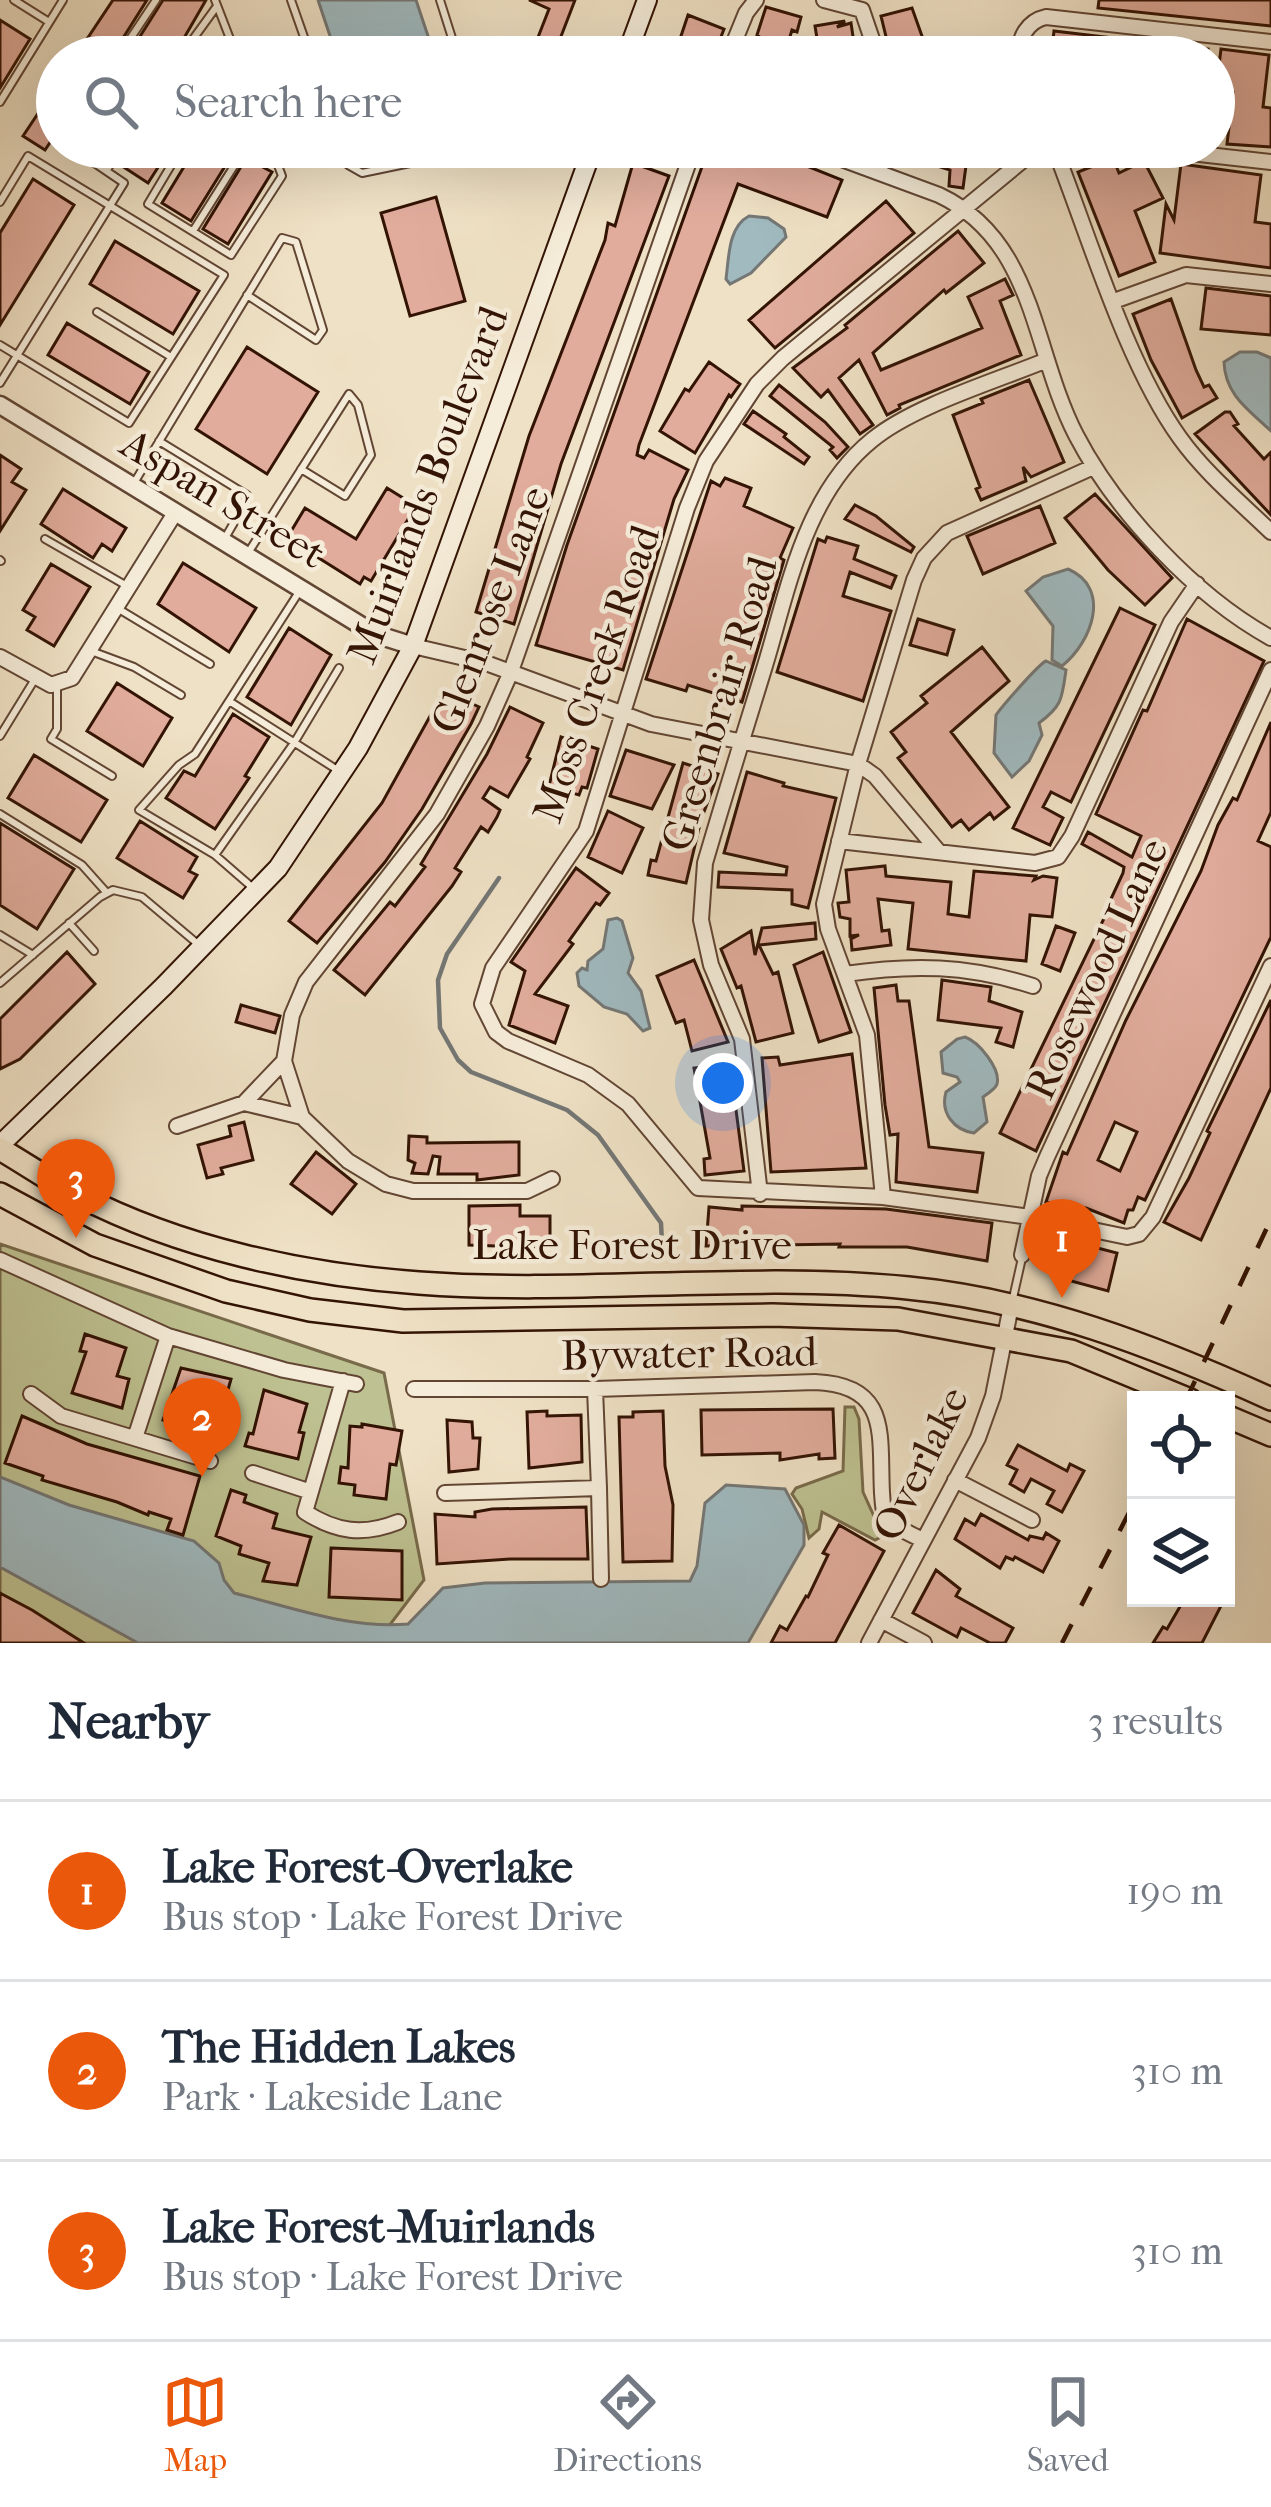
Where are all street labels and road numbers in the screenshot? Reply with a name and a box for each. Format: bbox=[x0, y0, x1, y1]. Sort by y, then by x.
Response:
street label: Muirlands Boulevard bbox=[337, 299, 519, 670]
street label: Aspan Street bbox=[110, 418, 334, 579]
street label: Glenrose Lane bbox=[422, 480, 560, 740]
street label: Moss Creek Road bbox=[523, 518, 671, 829]
street label: Greenbrair Road bbox=[652, 550, 788, 857]
street label: Rosewood Lane bbox=[1015, 831, 1179, 1107]
street label: Lake Forest Drive bbox=[472, 1221, 792, 1270]
street label: Bywater Road bbox=[561, 1327, 819, 1381]
street label: Overlake bbox=[863, 1379, 979, 1549]

